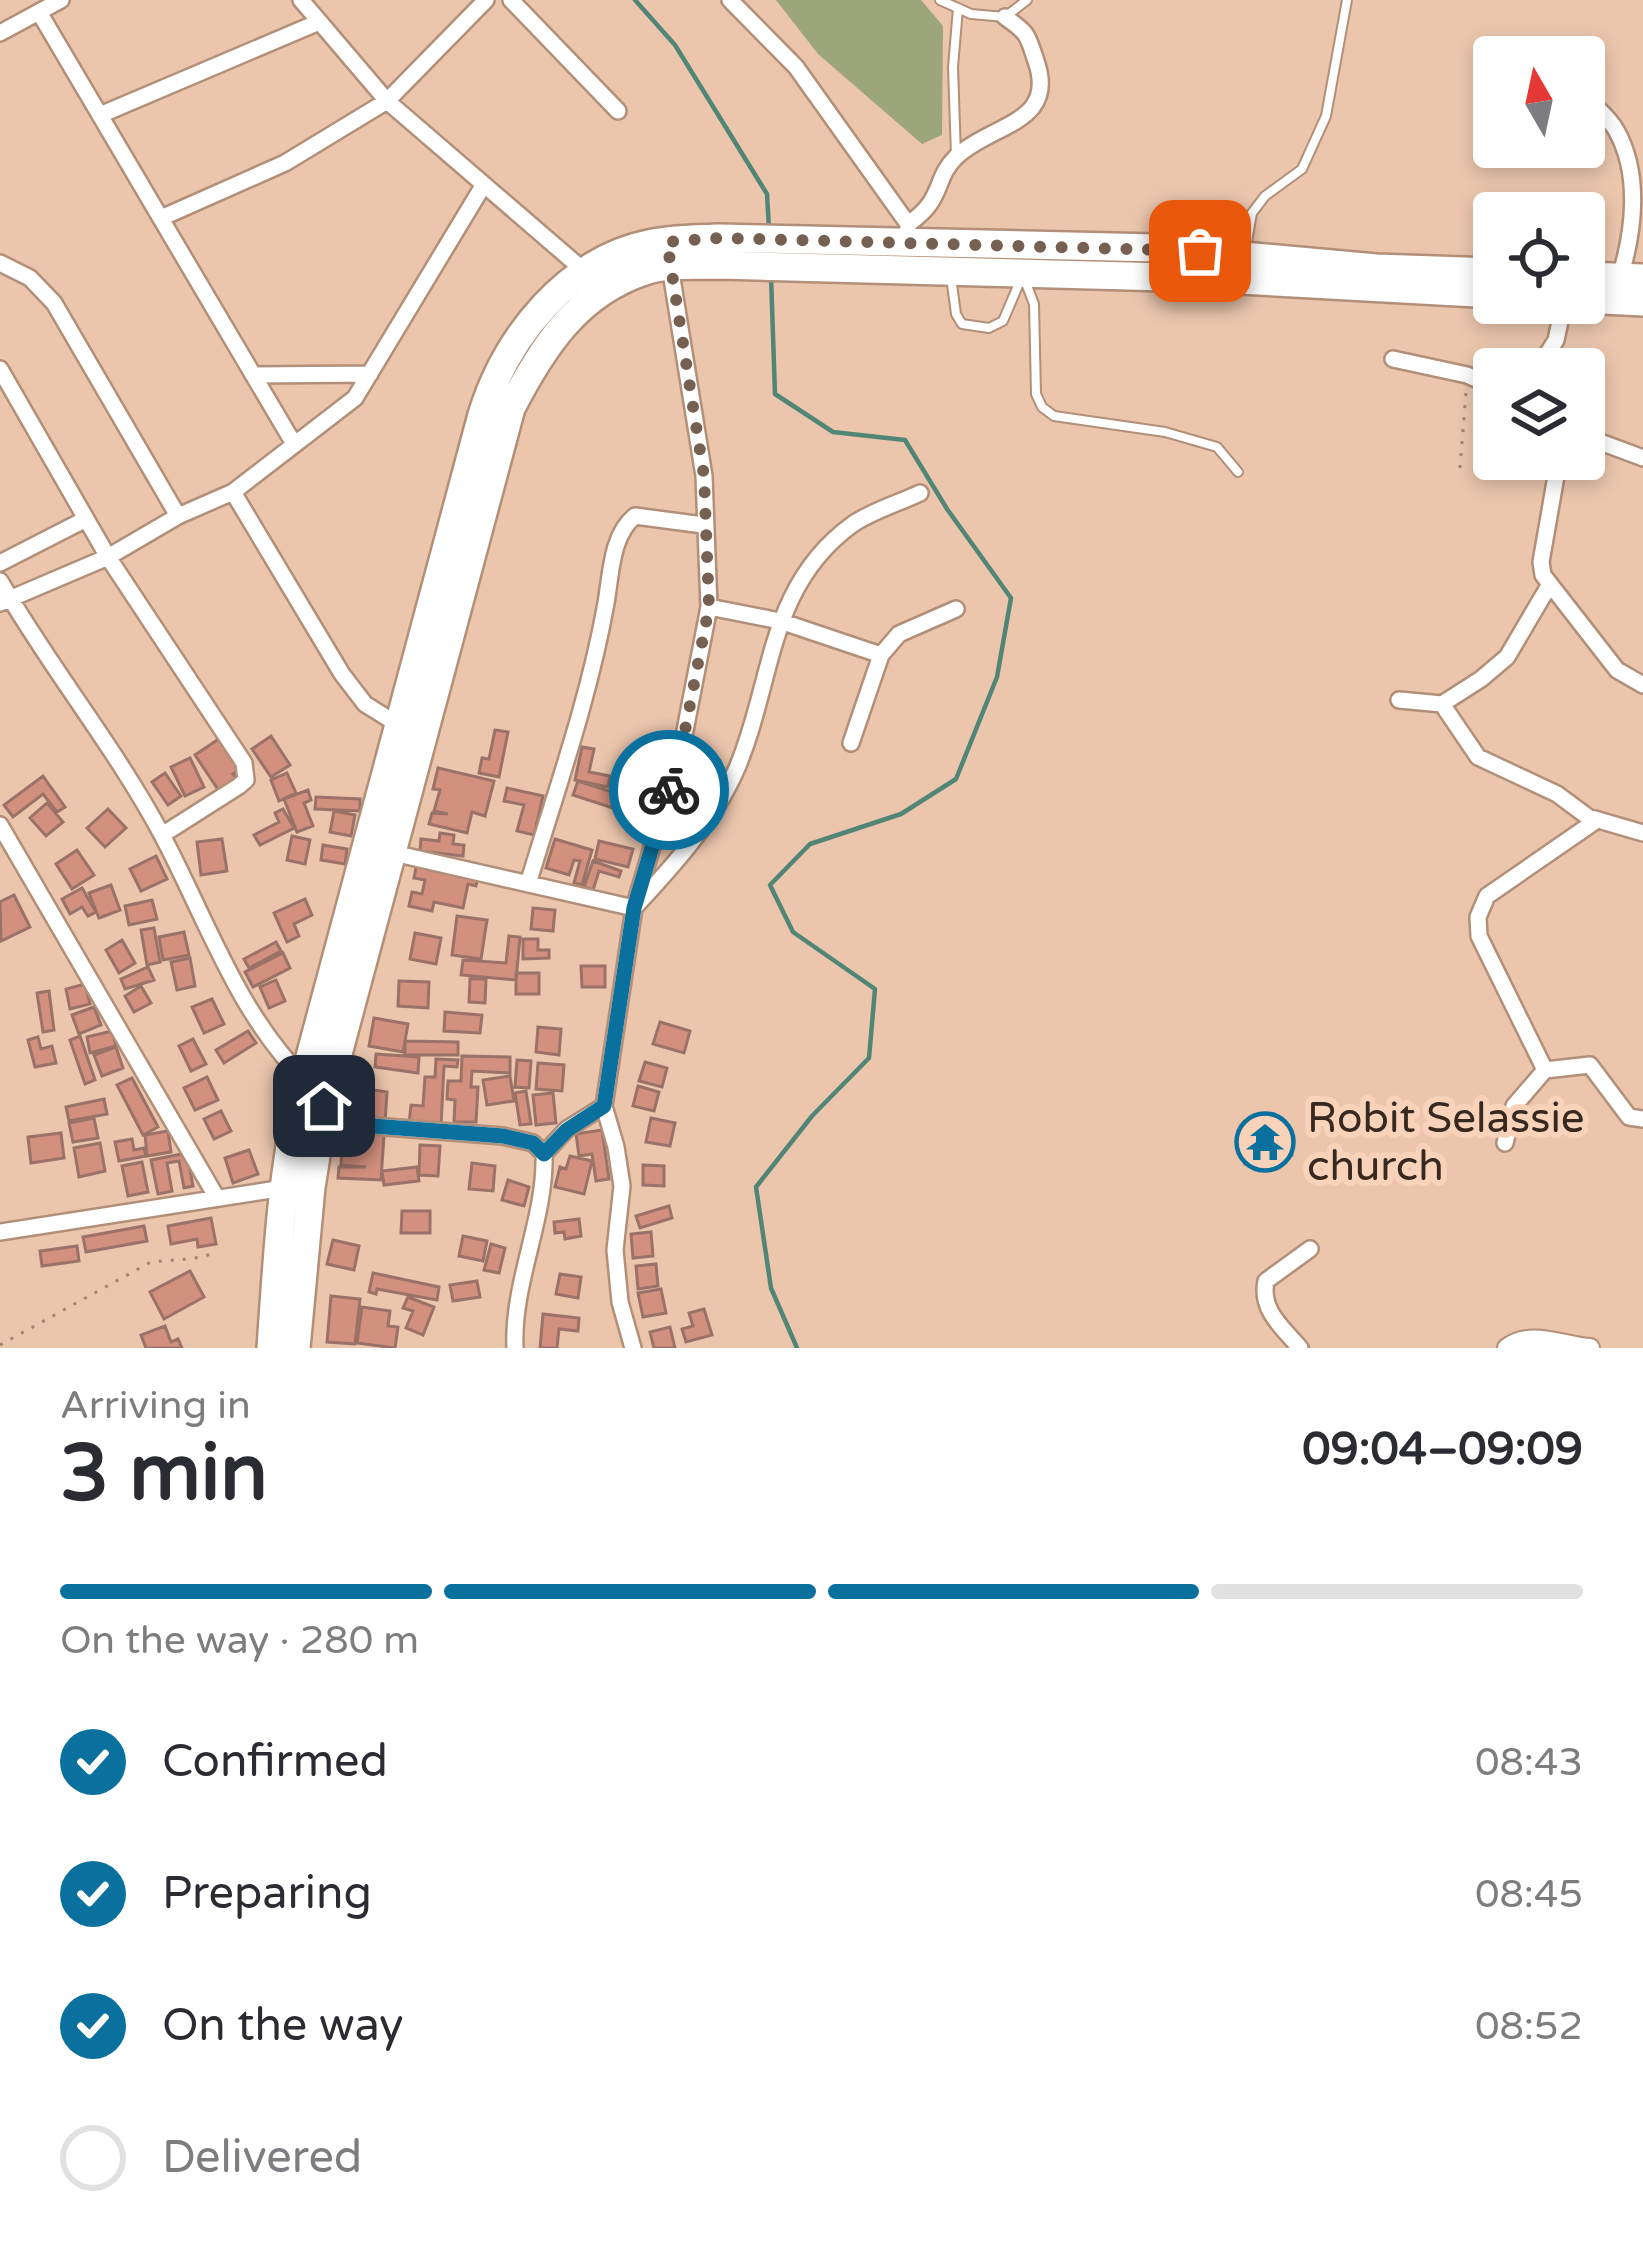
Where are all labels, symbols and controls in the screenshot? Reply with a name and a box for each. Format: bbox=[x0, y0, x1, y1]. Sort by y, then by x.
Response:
north arrow bbox=[1473, 36, 1605, 168]
map controls bbox=[1473, 36, 1605, 480]
button: locate bbox=[1473, 192, 1605, 324]
pin bbox=[1149, 200, 1251, 302]
icon: bag bbox=[1167, 218, 1233, 284]
button: layers bbox=[1473, 348, 1605, 480]
courier bbox=[609, 730, 729, 850]
icon: bike bbox=[636, 757, 702, 823]
pin bbox=[273, 1055, 375, 1157]
icon: home bbox=[291, 1073, 357, 1139]
place label: Robit Selassie church bbox=[1307, 1093, 1585, 1192]
temple icon: Robit Selassie church bbox=[1234, 1111, 1296, 1173]
text: Arriving in bbox=[60, 1382, 251, 1429]
text: 09:04–09:09 bbox=[1302, 1423, 1583, 1477]
text: 3 min bbox=[60, 1427, 268, 1521]
text: On the way · 280 m bbox=[60, 1617, 419, 1664]
icon: check bbox=[60, 1729, 126, 1795]
text: Confirmed bbox=[162, 1735, 388, 1789]
text: 08:43 bbox=[1475, 1739, 1583, 1786]
icon: check bbox=[60, 1861, 126, 1927]
text: Preparing bbox=[162, 1867, 372, 1921]
text: 08:45 bbox=[1475, 1871, 1583, 1918]
icon: check bbox=[60, 1993, 126, 2059]
text: On the way bbox=[162, 1999, 403, 2053]
text: 08:52 bbox=[1475, 2003, 1583, 2050]
text: Delivered bbox=[162, 2131, 362, 2185]

